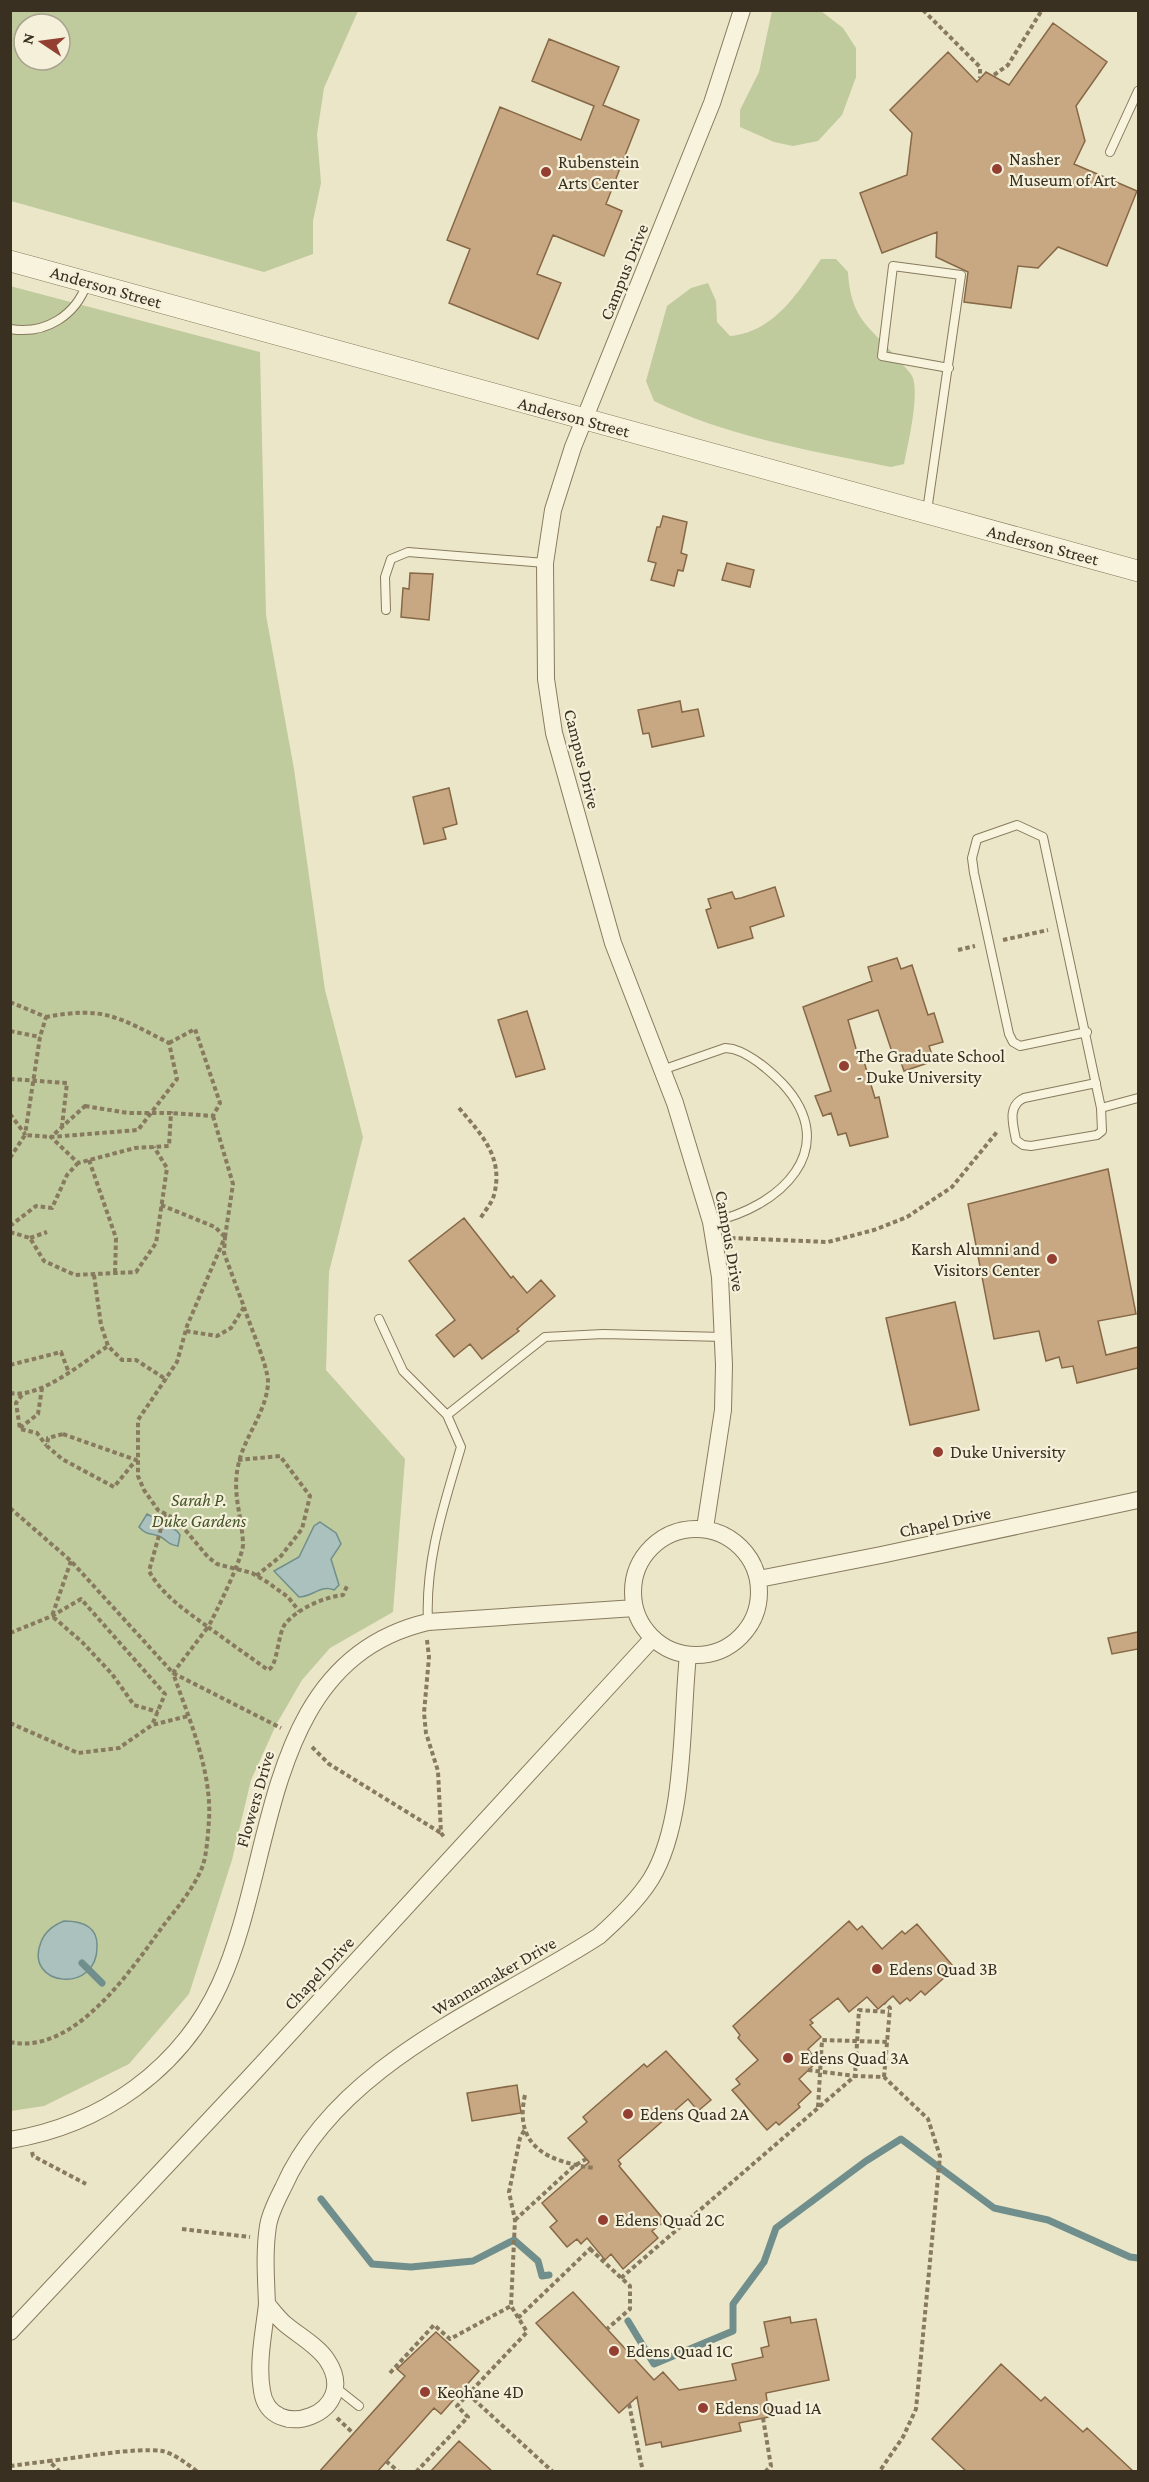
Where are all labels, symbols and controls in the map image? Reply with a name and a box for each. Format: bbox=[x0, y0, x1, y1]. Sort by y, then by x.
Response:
north arrow bbox=[12, 12, 72, 72]
text: N bbox=[18, 31, 37, 46]
place label: Nasher Museum of Art bbox=[1009, 149, 1117, 190]
place label: Rubenstein Arts Center bbox=[558, 152, 640, 193]
marker: Nasher Museum of Art bbox=[990, 162, 1004, 176]
marker: Rubenstein Arts Center bbox=[539, 165, 553, 179]
street label: Campus Drive bbox=[596, 221, 652, 323]
street label: Anderson Street bbox=[48, 262, 165, 313]
street label: Anderson Street bbox=[516, 392, 633, 442]
street label: Anderson Street bbox=[985, 520, 1102, 570]
street label: Campus Drive bbox=[560, 707, 604, 811]
place label: The Graduate School - Duke University bbox=[856, 1046, 1005, 1087]
marker: The Graduate School - Duke University bbox=[837, 1059, 851, 1073]
street label: Campus Drive bbox=[711, 1189, 749, 1293]
place label: Karsh Alumni and Visitors Center bbox=[911, 1239, 1041, 1280]
marker: Karsh Alumni and Visitors Center bbox=[1045, 1252, 1059, 1266]
place label: Duke University bbox=[950, 1442, 1066, 1462]
marker: Duke University bbox=[931, 1445, 945, 1459]
park label: Sarah P. Duke Gardens bbox=[152, 1490, 247, 1531]
street label: Chapel Drive bbox=[897, 1503, 993, 1541]
street label: Flowers Drive bbox=[232, 1748, 278, 1850]
street label: Chapel Drive bbox=[280, 1932, 358, 2014]
street label: Wannamaker Drive bbox=[428, 1932, 560, 2020]
place label: Edens Quad 3B bbox=[889, 1959, 998, 1979]
marker: Edens Quad 3B bbox=[870, 1962, 884, 1976]
place label: Edens Quad 3A bbox=[800, 2048, 909, 2068]
marker: Edens Quad 3A bbox=[781, 2051, 795, 2065]
place label: Edens Quad 2A bbox=[640, 2104, 750, 2124]
marker: Edens Quad 2A bbox=[621, 2107, 635, 2121]
place label: Edens Quad 2C bbox=[615, 2210, 725, 2230]
marker: Edens Quad 2C bbox=[596, 2213, 610, 2227]
place label: Edens Quad 1C bbox=[626, 2341, 733, 2361]
marker: Edens Quad 1C bbox=[607, 2344, 621, 2358]
place label: Keohane 4D bbox=[437, 2382, 524, 2402]
marker: Keohane 4D bbox=[418, 2385, 432, 2399]
place label: Edens Quad 1A bbox=[715, 2398, 822, 2418]
marker: Edens Quad 1A bbox=[696, 2401, 710, 2415]

